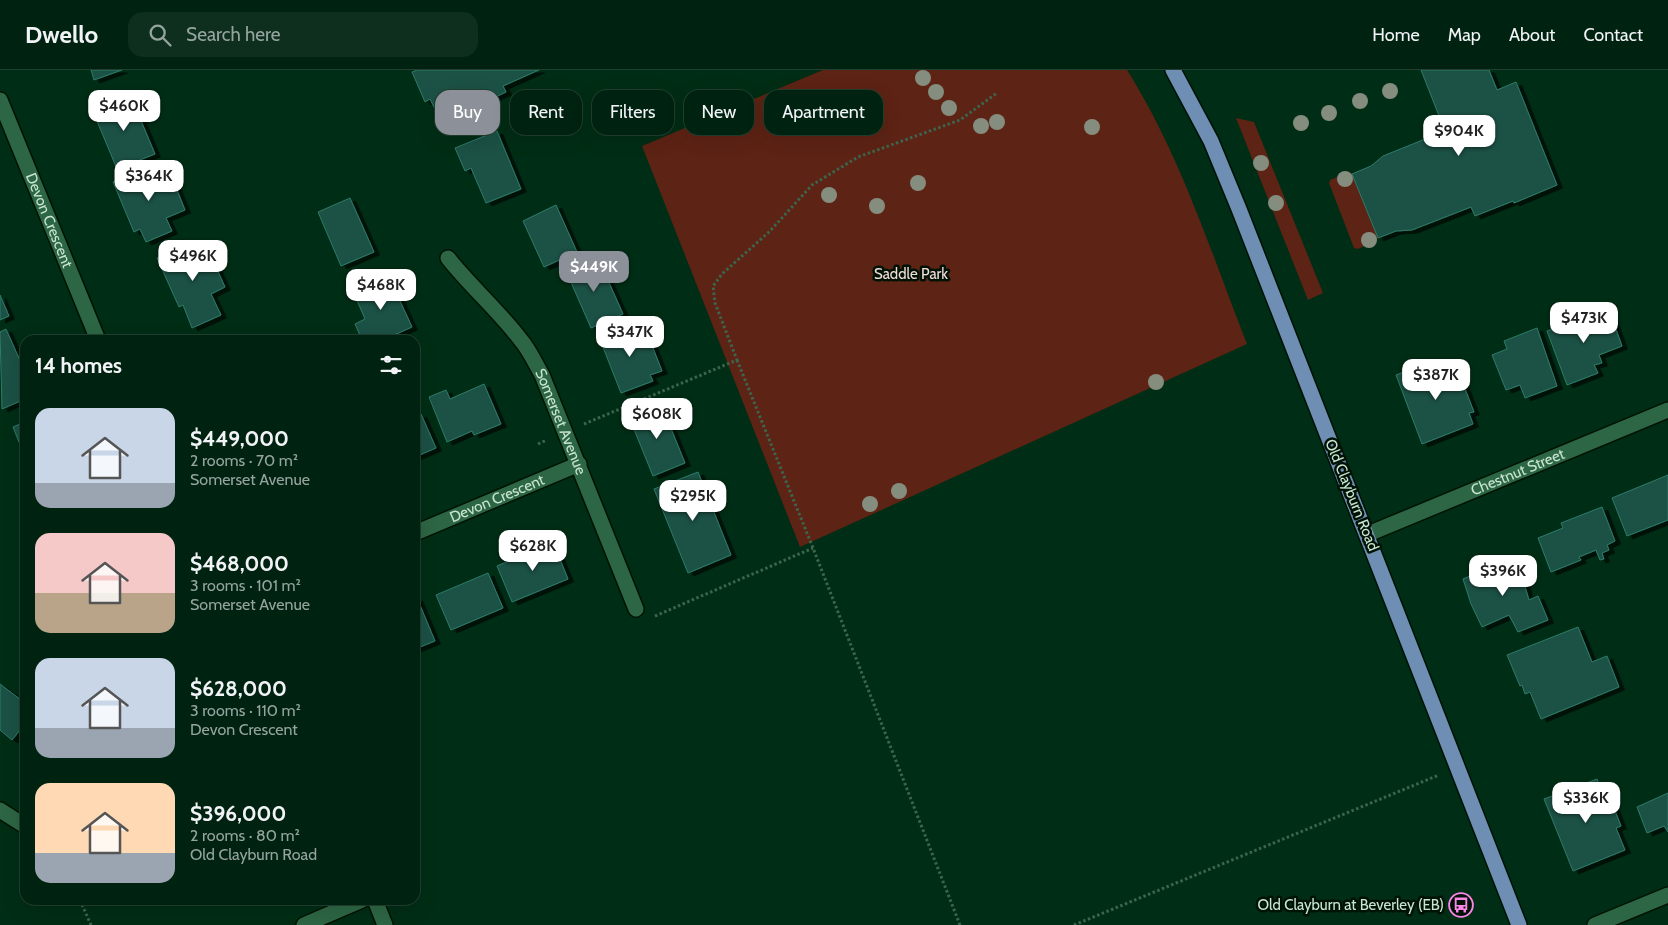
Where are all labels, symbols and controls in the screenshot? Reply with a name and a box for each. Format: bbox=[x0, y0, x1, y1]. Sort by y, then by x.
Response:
search box bbox=[128, 12, 478, 57]
text: Dwello bbox=[25, 20, 98, 49]
icon: search bbox=[146, 21, 174, 49]
text: Search here bbox=[186, 23, 281, 46]
text: Home bbox=[1372, 24, 1420, 46]
text: Map bbox=[1448, 24, 1481, 46]
text: About bbox=[1509, 24, 1555, 46]
text: Contact bbox=[1583, 24, 1643, 46]
pin: $460K bbox=[89, 90, 159, 132]
chip: Buy bbox=[435, 90, 500, 135]
chip: Rent bbox=[510, 90, 582, 135]
chip: Filters bbox=[592, 90, 674, 135]
chip: New bbox=[684, 90, 754, 135]
chip: Apartment bbox=[764, 90, 883, 135]
text: $460K bbox=[99, 96, 149, 115]
pin: $904K bbox=[1424, 114, 1494, 157]
text: $904K bbox=[1434, 121, 1484, 140]
pin: $364K bbox=[114, 160, 184, 202]
text: $364K bbox=[126, 166, 172, 185]
street label: Devon Crescent bbox=[22, 170, 77, 271]
pin: $496K bbox=[158, 240, 228, 282]
text: $496K bbox=[169, 246, 217, 265]
pin: $449K bbox=[559, 250, 629, 293]
text: $449K bbox=[570, 257, 618, 276]
park label: Saddle Park bbox=[874, 265, 948, 283]
pin: $468K bbox=[346, 268, 416, 311]
text: $468K bbox=[357, 275, 405, 294]
pin: $473K bbox=[1549, 302, 1619, 344]
text: $473K bbox=[1561, 308, 1607, 327]
pin: $347K bbox=[595, 316, 665, 358]
text: $347K bbox=[607, 322, 653, 341]
icon: filters bbox=[377, 351, 405, 379]
text: 14 homes bbox=[35, 353, 122, 378]
pin: $387K bbox=[1401, 358, 1471, 401]
street label: Somerset Avenue bbox=[531, 365, 590, 478]
text: $387K bbox=[1413, 365, 1459, 384]
pin: $608K bbox=[622, 398, 692, 440]
text: $608K bbox=[632, 404, 682, 423]
text: $449,000 bbox=[190, 426, 289, 451]
icon: home bbox=[75, 428, 135, 488]
street label: Old Clayburn Road bbox=[1321, 436, 1383, 554]
street label: Chestnut Street bbox=[1468, 445, 1567, 499]
text: 2 rooms · 70 m² bbox=[190, 451, 298, 470]
text: Somerset Avenue bbox=[190, 470, 310, 489]
street label: Devon Crescent bbox=[447, 471, 547, 526]
pin: $295K bbox=[658, 480, 728, 522]
text: $295K bbox=[670, 486, 716, 505]
pin: $628K bbox=[498, 530, 568, 572]
text: $628K bbox=[510, 536, 556, 555]
text: $468,000 bbox=[190, 551, 289, 576]
icon: home bbox=[75, 553, 135, 613]
pin: $396K bbox=[1468, 554, 1538, 597]
text: $396K bbox=[1480, 561, 1526, 580]
text: 3 rooms · 101 m² bbox=[190, 576, 301, 595]
text: Somerset Avenue bbox=[190, 595, 310, 614]
text: $628,000 bbox=[190, 676, 287, 701]
icon: home bbox=[75, 678, 135, 738]
text: 3 rooms · 110 m² bbox=[190, 701, 301, 720]
text: Devon Crescent bbox=[190, 720, 298, 739]
pin: $336K bbox=[1551, 782, 1621, 824]
text: $336K bbox=[1563, 788, 1609, 807]
text: $396,000 bbox=[190, 801, 286, 826]
icon: home bbox=[75, 803, 135, 863]
text: 2 rooms · 80 m² bbox=[190, 826, 300, 845]
text: Old Clayburn Road bbox=[190, 845, 317, 864]
bus stop icon: Old Clayburn at Beverley (EB) bbox=[1448, 892, 1474, 918]
place label: Old Clayburn at Beverley (EB) bbox=[1258, 896, 1444, 914]

